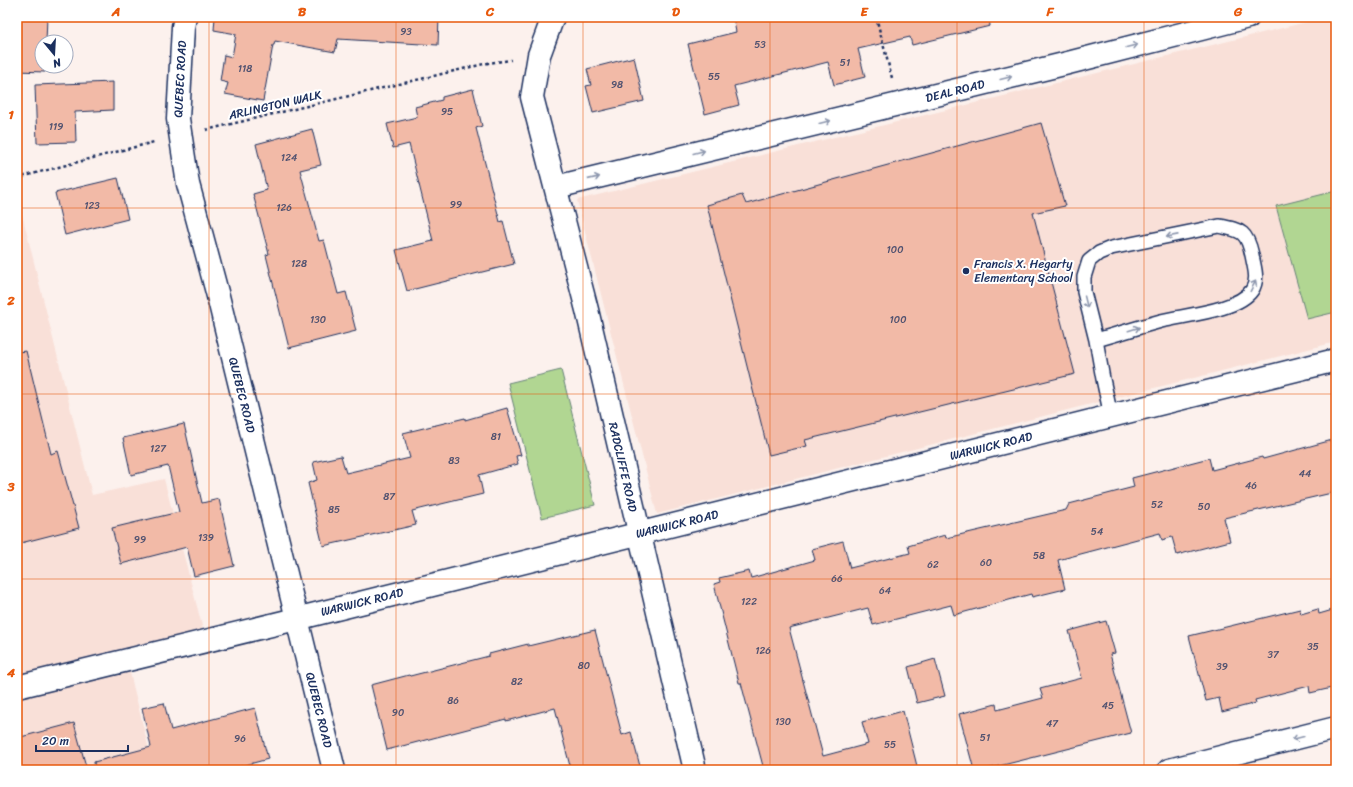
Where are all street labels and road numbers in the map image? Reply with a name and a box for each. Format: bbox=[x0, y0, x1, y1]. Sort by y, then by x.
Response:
street label: QUEBEC ROAD bbox=[167, 39, 193, 118]
street label: DEAL ROAD bbox=[923, 73, 988, 109]
street label: ARLINGTON WALK bbox=[225, 83, 324, 127]
street label: QUEBEC ROAD bbox=[222, 355, 262, 436]
street label: RADCLIFFE ROAD bbox=[602, 420, 644, 515]
street label: WARWICK ROAD bbox=[947, 425, 1036, 467]
street label: WARWICK ROAD bbox=[633, 503, 722, 545]
street label: WARWICK ROAD bbox=[318, 581, 407, 623]
street label: QUEBEC ROAD bbox=[299, 670, 339, 751]

